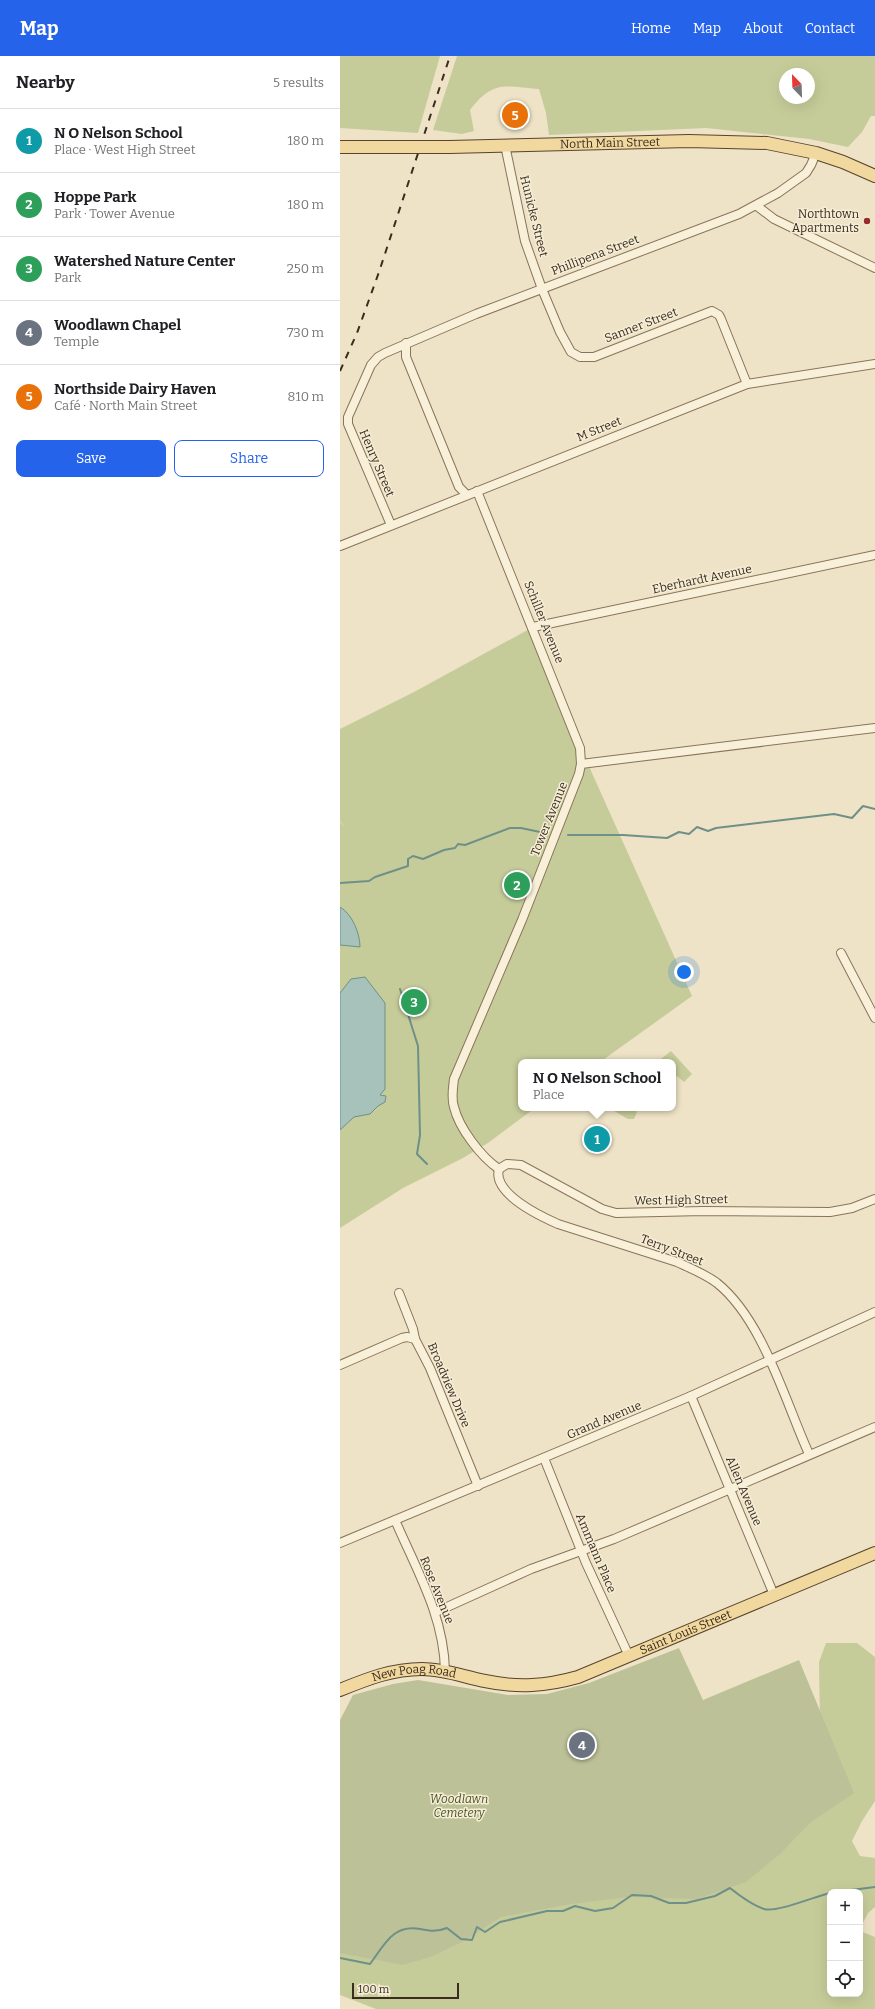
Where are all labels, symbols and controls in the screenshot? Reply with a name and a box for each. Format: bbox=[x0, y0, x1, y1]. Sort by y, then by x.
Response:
text: Map bbox=[20, 17, 59, 40]
text: Home bbox=[631, 20, 671, 37]
text: Map bbox=[693, 20, 721, 37]
text: About bbox=[743, 20, 783, 37]
text: Contact bbox=[805, 20, 855, 37]
north arrow bbox=[779, 68, 815, 104]
text: Nearby bbox=[16, 72, 75, 93]
text: 5 results bbox=[273, 75, 324, 90]
pin: 5 bbox=[502, 100, 528, 130]
text: N O Nelson School bbox=[54, 124, 183, 142]
text: 1 bbox=[26, 133, 32, 148]
text: 180 m bbox=[288, 133, 324, 148]
street label: North Main Street bbox=[560, 135, 661, 151]
text: Place · West High Street bbox=[54, 142, 195, 157]
street label: Hunicke Street bbox=[517, 174, 551, 259]
text: Hoppe Park bbox=[54, 188, 137, 206]
text: 2 bbox=[25, 197, 33, 212]
text: 180 m bbox=[288, 197, 324, 212]
text: Park · Tower Avenue bbox=[54, 206, 175, 221]
place label: Northtown Apartments bbox=[792, 207, 859, 235]
marker: Northtown Apartments bbox=[862, 216, 872, 226]
street label: Phillipena Street bbox=[549, 232, 641, 278]
text: Watershed Nature Center bbox=[54, 252, 235, 270]
text: 3 bbox=[25, 261, 33, 276]
text: 250 m bbox=[287, 261, 324, 276]
text: Park bbox=[54, 270, 81, 285]
street label: Sanner Street bbox=[603, 304, 680, 345]
text: Woodlawn Chapel bbox=[54, 316, 181, 334]
text: 4 bbox=[25, 325, 33, 340]
text: 730 m bbox=[287, 325, 324, 340]
text: Temple bbox=[54, 334, 99, 349]
text: Northside Dairy Haven bbox=[54, 380, 216, 398]
text: 5 bbox=[25, 389, 33, 404]
text: 810 m bbox=[288, 389, 324, 404]
text: Café · North Main Street bbox=[54, 398, 197, 413]
street label: M Street bbox=[575, 413, 624, 444]
street label: Henry Street bbox=[357, 427, 398, 499]
button: Save bbox=[16, 440, 166, 477]
button: Share bbox=[174, 440, 324, 477]
street label: Eberhardt Avenue bbox=[651, 562, 753, 596]
street label: Schiller Avenue bbox=[521, 579, 567, 665]
street label: Tower Avenue bbox=[528, 780, 570, 858]
pin: 2 bbox=[504, 870, 530, 900]
your location bbox=[674, 962, 694, 982]
pin: 3 bbox=[401, 987, 427, 1017]
popup bbox=[518, 1059, 676, 1111]
text: N O Nelson School bbox=[533, 1069, 661, 1087]
text: Place bbox=[533, 1087, 564, 1102]
pin: 1 bbox=[584, 1124, 610, 1154]
street label: West High Street bbox=[634, 1192, 729, 1208]
street label: Terry Street bbox=[639, 1232, 706, 1269]
street label: Broadview Drive bbox=[425, 1341, 473, 1429]
street label: Grand Avenue bbox=[565, 1398, 643, 1442]
street label: Allen Avenue bbox=[723, 1454, 765, 1528]
street label: Ammann Place bbox=[573, 1511, 619, 1595]
street label: Rose Avenue bbox=[417, 1554, 457, 1626]
street label: Saint Louis Street bbox=[638, 1607, 734, 1657]
street label: New Poag Road bbox=[370, 1662, 458, 1684]
pin: 4 bbox=[569, 1730, 595, 1760]
park label: Woodlawn Cemetery bbox=[430, 1792, 488, 1820]
map controls bbox=[827, 1889, 863, 1997]
button: + bbox=[827, 1889, 863, 1925]
button: − bbox=[827, 1925, 863, 1961]
button: locate bbox=[827, 1961, 863, 1997]
scale bar bbox=[352, 1981, 459, 2000]
text: 100 m bbox=[358, 1983, 389, 1996]

